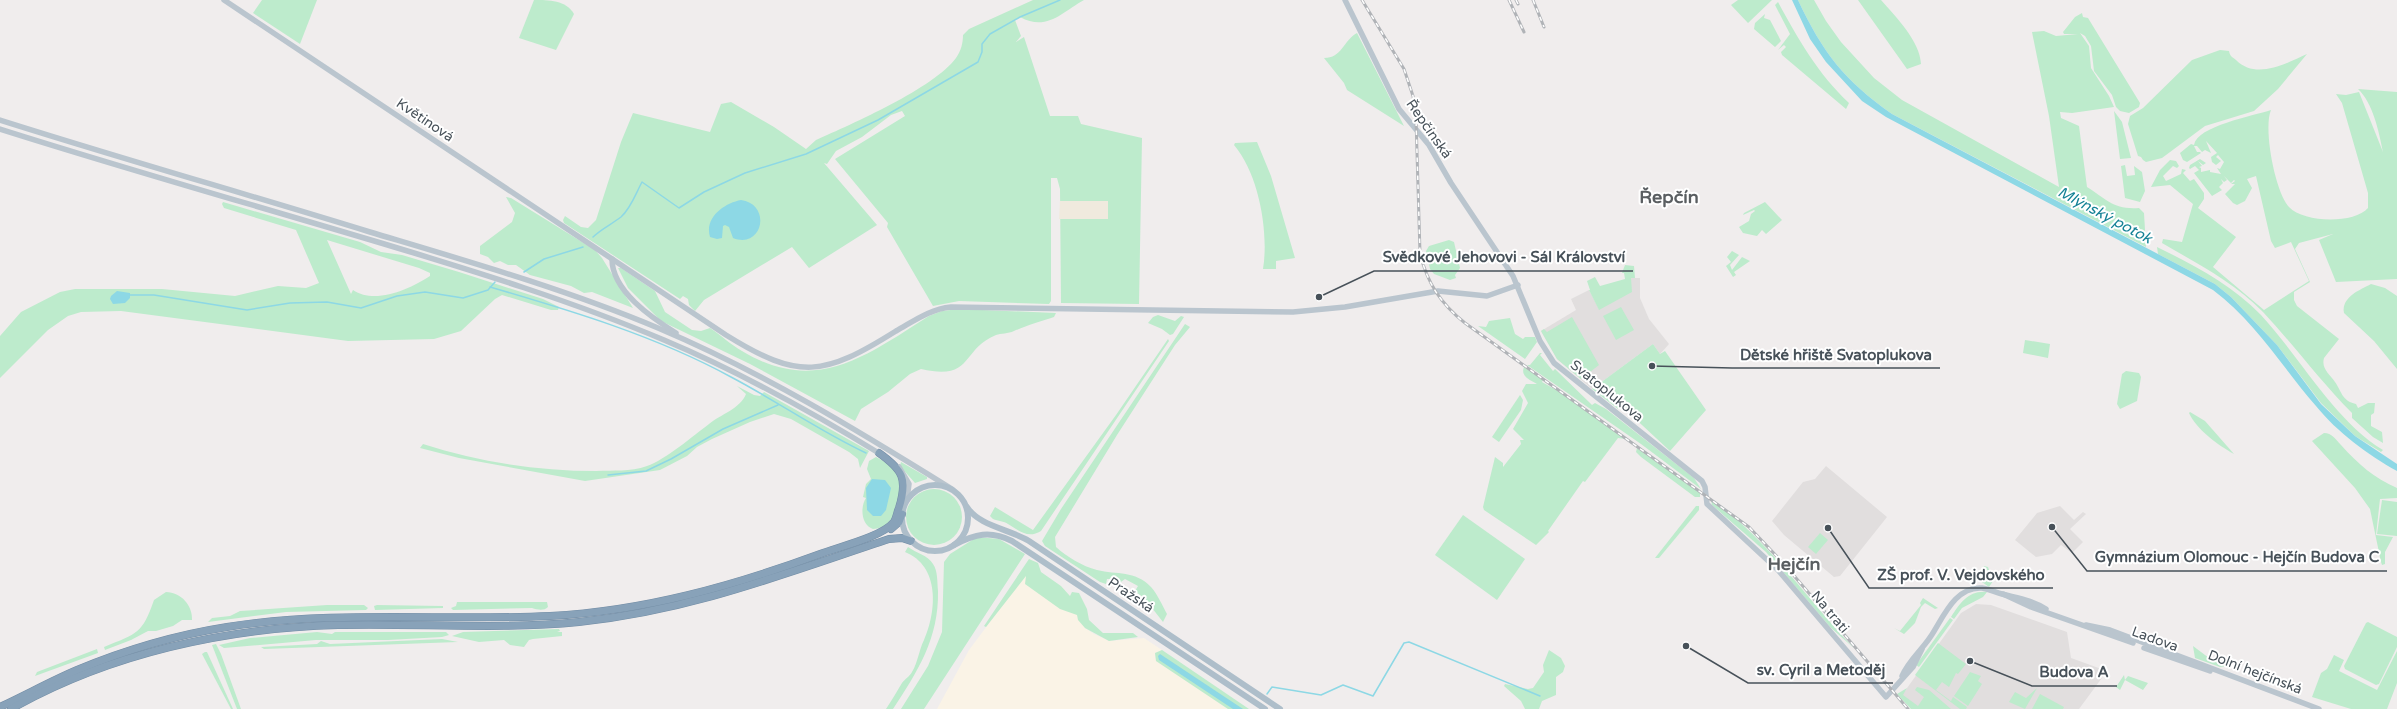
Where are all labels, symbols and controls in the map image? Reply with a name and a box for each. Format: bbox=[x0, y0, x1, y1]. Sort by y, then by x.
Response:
street label: Květinová bbox=[393, 95, 457, 145]
street label: Řepčínská bbox=[1402, 96, 1456, 162]
water label: Mlýnský potok bbox=[2055, 183, 2157, 248]
district label: Řepčín bbox=[1639, 186, 1699, 208]
callout: Svědkové Jehovovi - Sál Království bbox=[1374, 244, 1633, 271]
text: Svědkové Jehovovi - Sál Království bbox=[1383, 248, 1626, 266]
callout: Dětské hřiště Svatoplukova bbox=[1732, 341, 1940, 368]
text: Dětské hřiště Svatoplukova bbox=[1740, 346, 1932, 365]
street label: Svatoplukova bbox=[1567, 356, 1647, 426]
callout: Gymnázium Olomouc - Hejčín Budova C bbox=[2087, 544, 2387, 571]
text: Gymnázium Olomouc - Hejčín Budova C bbox=[2095, 548, 2380, 567]
district label: Hejčín bbox=[1767, 553, 1821, 575]
callout: ZŠ prof. V. Vejdovského bbox=[1869, 561, 2053, 588]
text: ZŠ prof. V. Vejdovského bbox=[1877, 566, 2045, 585]
street label: Pražská bbox=[1105, 574, 1157, 616]
street label: Na trati bbox=[1807, 587, 1853, 637]
street label: Ladova bbox=[2129, 623, 2181, 655]
street label: Dolní hejčínská bbox=[2206, 646, 2304, 698]
callout: sv. Cyril a Metoděj bbox=[1748, 656, 1893, 683]
callout: Budova A bbox=[2032, 659, 2117, 686]
text: sv. Cyril a Metoděj bbox=[1757, 661, 1886, 680]
text: Budova A bbox=[2039, 663, 2109, 681]

